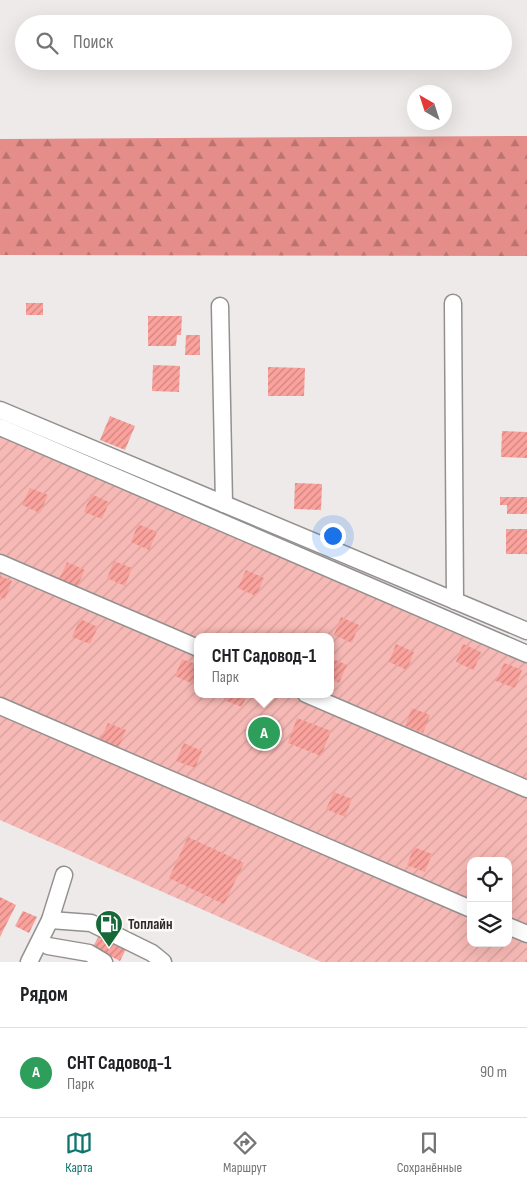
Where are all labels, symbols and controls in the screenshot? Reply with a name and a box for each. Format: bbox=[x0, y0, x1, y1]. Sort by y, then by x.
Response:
search box bbox=[15, 15, 512, 70]
icon: search bbox=[33, 29, 61, 57]
text: Поиск bbox=[73, 31, 113, 54]
north arrow bbox=[407, 85, 452, 130]
your location bbox=[320, 523, 346, 549]
popup bbox=[194, 633, 334, 698]
text: СНТ Садовод-1 bbox=[212, 645, 316, 668]
text: Парк bbox=[212, 668, 239, 687]
pin: A bbox=[248, 714, 280, 752]
map controls bbox=[467, 857, 512, 947]
button: locate bbox=[467, 857, 512, 902]
button: layers bbox=[467, 902, 512, 947]
fuel station icon: Топлайн bbox=[94, 909, 124, 948]
place label: Топлайн bbox=[128, 915, 172, 934]
text: Рядом bbox=[20, 982, 68, 1007]
text: СНТ Садовод-1 bbox=[67, 1052, 172, 1075]
text: A bbox=[32, 1063, 40, 1082]
text: 90 m bbox=[480, 1063, 507, 1082]
text: Парк bbox=[67, 1075, 94, 1094]
tab: Карта bbox=[65, 1129, 93, 1176]
tab: Маршрут bbox=[223, 1129, 267, 1176]
tab: Сохранённые bbox=[397, 1129, 462, 1176]

